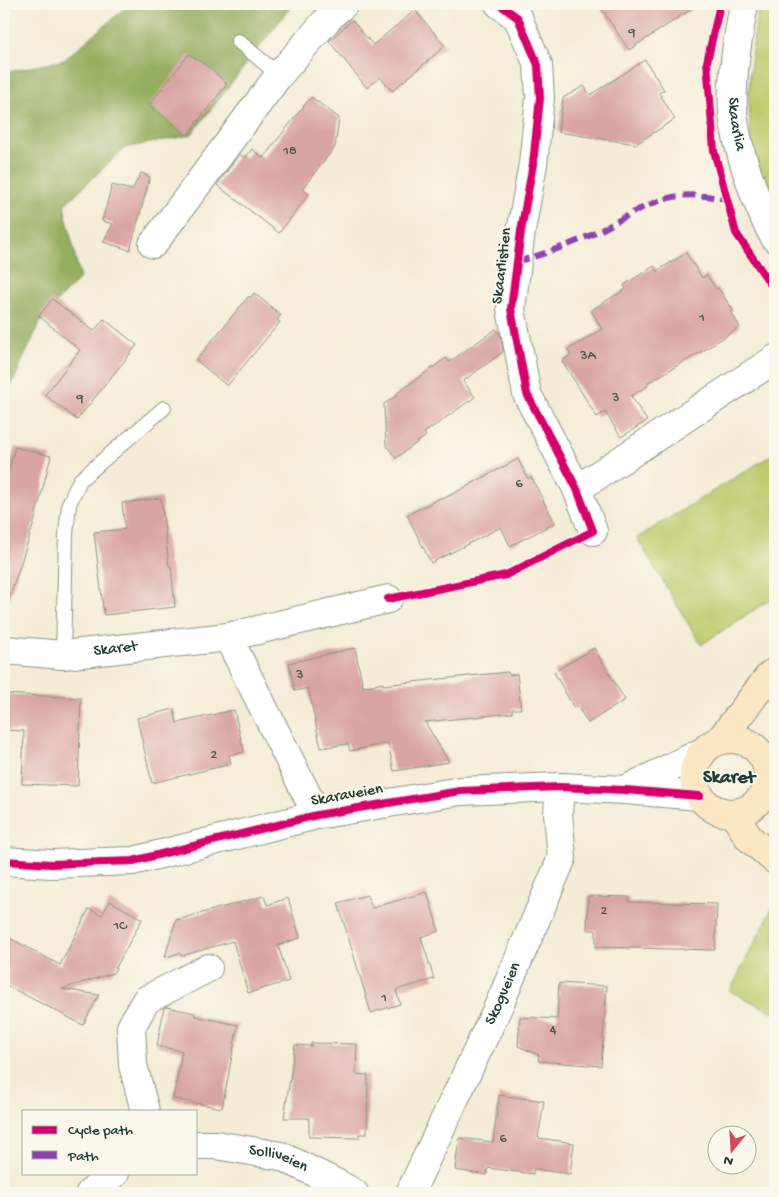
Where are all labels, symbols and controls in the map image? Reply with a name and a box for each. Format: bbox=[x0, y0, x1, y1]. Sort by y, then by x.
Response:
house number: 9 bbox=[627, 25, 636, 42]
street label: Skaarlia bbox=[723, 97, 750, 154]
house number: 18 bbox=[282, 143, 297, 160]
street label: Skaarlistien bbox=[489, 226, 517, 305]
house number: 1 bbox=[698, 310, 705, 327]
house number: 3A bbox=[579, 348, 597, 365]
house number: 3 bbox=[611, 390, 620, 407]
house number: 9 bbox=[75, 391, 84, 408]
house number: 6 bbox=[515, 476, 523, 493]
street label: Skaret bbox=[93, 637, 140, 661]
house number: 3 bbox=[295, 667, 304, 684]
house number: 2 bbox=[211, 747, 218, 764]
district label: Skaret bbox=[703, 767, 757, 790]
street label: Skaraveien bbox=[310, 780, 385, 812]
house number: 2 bbox=[601, 903, 608, 920]
house number: 1C bbox=[112, 918, 128, 935]
street label: Skogveien bbox=[481, 959, 526, 1028]
house number: 1 bbox=[380, 990, 387, 1007]
house number: 4 bbox=[550, 1022, 557, 1039]
legend bbox=[22, 1110, 198, 1174]
text: Cycle path bbox=[68, 1122, 133, 1140]
north arrow bbox=[706, 1124, 756, 1174]
house number: 6 bbox=[499, 1131, 507, 1148]
street label: Solliveien bbox=[247, 1141, 311, 1177]
text: Path bbox=[67, 1148, 99, 1166]
text: N bbox=[722, 1150, 736, 1169]

